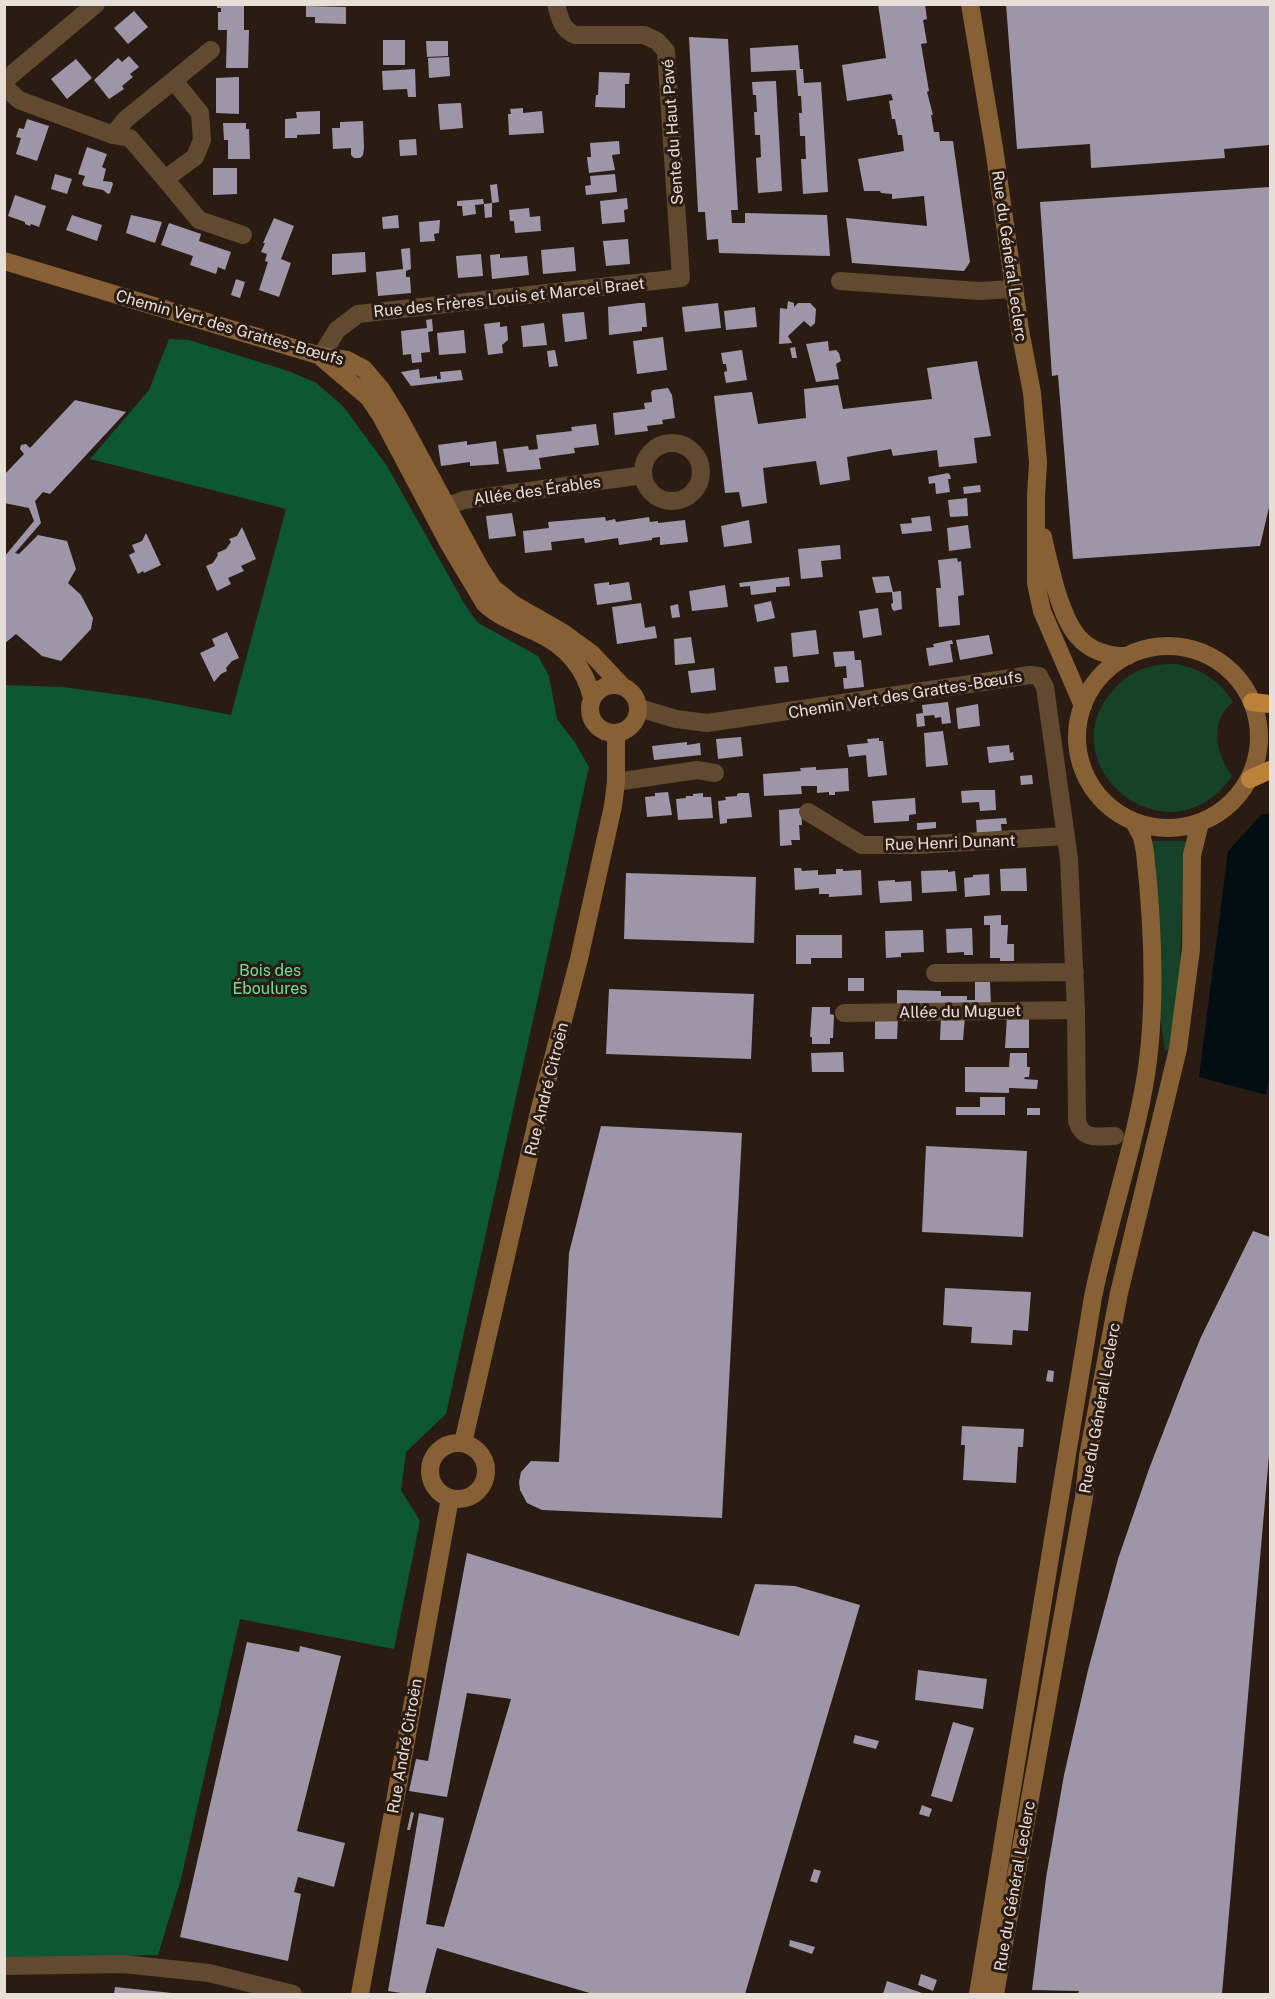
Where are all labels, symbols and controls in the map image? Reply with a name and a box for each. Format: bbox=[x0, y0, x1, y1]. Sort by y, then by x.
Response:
street label: Sente du Haut Pavé bbox=[658, 58, 687, 205]
street label: Rue du Général Leclerc bbox=[988, 169, 1031, 343]
street label: Rue des Frères Louis et Marcel Braet bbox=[372, 274, 646, 321]
street label: Chemin Vert des Grattes-Bœufs bbox=[114, 286, 346, 369]
street label: Allée des Érables bbox=[472, 471, 602, 509]
street label: Chemin Vert des Grattes-Bœufs bbox=[787, 667, 1023, 722]
street label: Rue Henri Dunant bbox=[884, 831, 1016, 854]
park label: Bois des Éboulures bbox=[233, 961, 307, 998]
street label: Allée du Muguet bbox=[899, 1001, 1021, 1022]
street label: Rue André Citroën bbox=[521, 1020, 572, 1158]
street label: Rue du Général Leclerc bbox=[1075, 1321, 1124, 1495]
street label: Rue André Citroën bbox=[383, 1677, 426, 1815]
street label: Rue du Général Leclerc bbox=[990, 1799, 1039, 1973]

